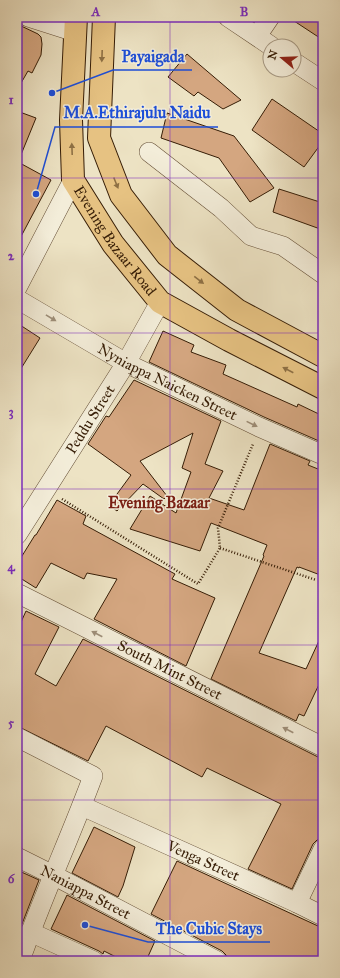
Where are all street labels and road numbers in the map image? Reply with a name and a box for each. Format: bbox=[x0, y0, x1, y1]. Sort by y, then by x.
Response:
street label: Evening Bazaar Road bbox=[70, 182, 161, 300]
street label: Nyniappa Naicken Street bbox=[95, 339, 241, 424]
street label: Peddu Street bbox=[62, 381, 119, 457]
street label: South Mint Street bbox=[114, 636, 226, 704]
street label: Venga Street bbox=[163, 836, 243, 885]
street label: Naniappa Street bbox=[37, 861, 134, 923]

